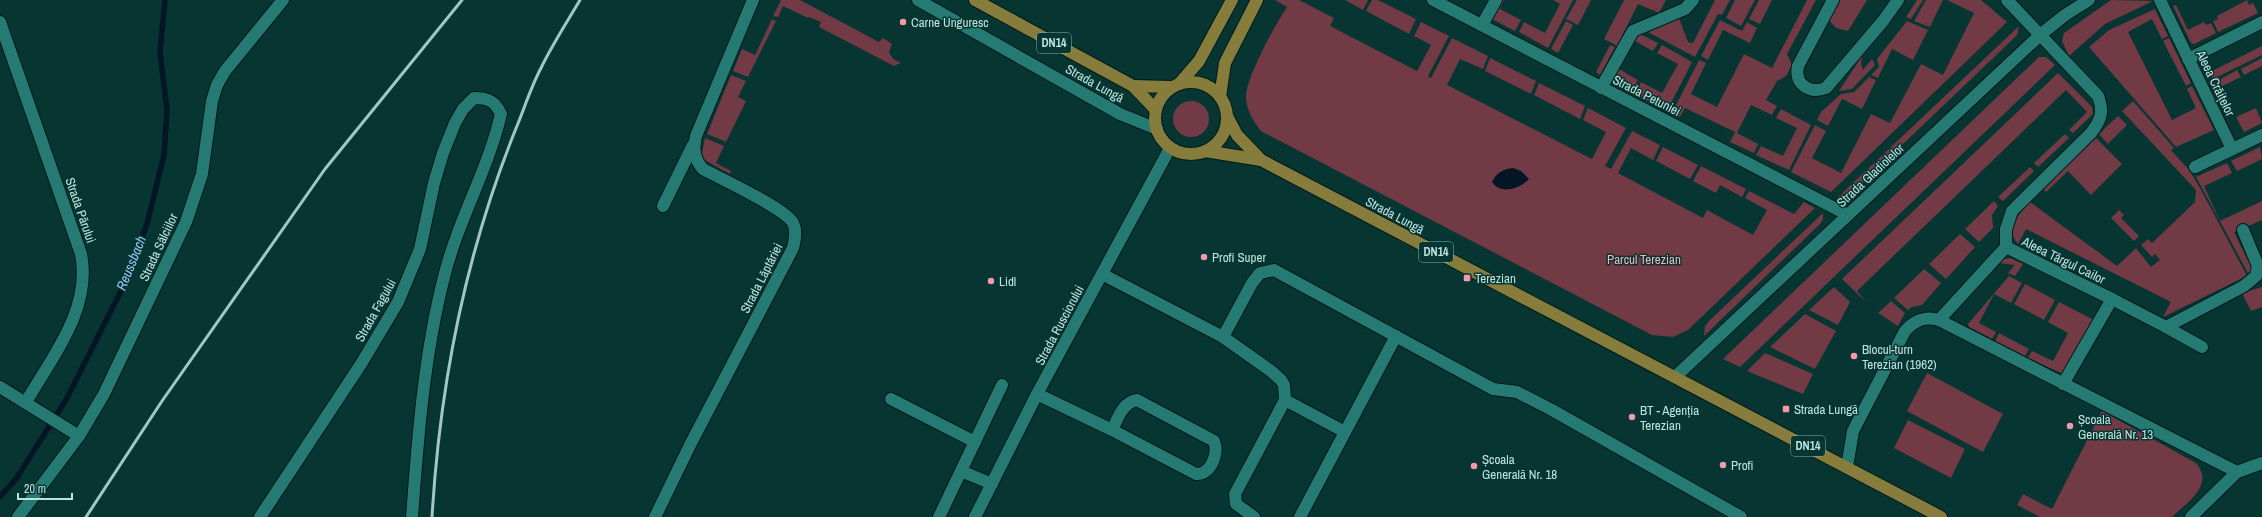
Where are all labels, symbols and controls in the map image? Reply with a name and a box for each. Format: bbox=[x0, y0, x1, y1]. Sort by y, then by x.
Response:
place label: Carne Unguresc bbox=[911, 14, 989, 31]
marker: Carne Unguresc bbox=[898, 17, 908, 27]
road number: DN14 bbox=[1037, 33, 1071, 53]
street label: Aleea Crăițelor bbox=[2192, 47, 2239, 119]
street label: Strada Lungă bbox=[1063, 60, 1127, 106]
street label: Strada Petuniei bbox=[1610, 71, 1684, 120]
street label: Strada Gladiolelor bbox=[1833, 140, 1908, 211]
street label: Strada Părului bbox=[61, 175, 100, 245]
street label: Strada Lungă bbox=[1363, 193, 1427, 238]
street label: Strada Sălciilor bbox=[135, 210, 182, 284]
street label: Aleea Târgul Cailor bbox=[2018, 232, 2109, 288]
water label: Reussbach bbox=[112, 233, 150, 293]
street label: Strada Lăptăriei bbox=[737, 240, 786, 316]
road number: DN14 bbox=[1419, 242, 1453, 262]
place label: Profi Super bbox=[1212, 249, 1266, 266]
park label: Parcul Terezian bbox=[1607, 251, 1681, 268]
marker: Profi Super bbox=[1199, 252, 1209, 262]
place label: Terezian bbox=[1475, 270, 1516, 287]
place label: Lidl bbox=[999, 273, 1016, 290]
marker: Terezian bbox=[1462, 273, 1472, 283]
street label: Strada Fagului bbox=[351, 276, 400, 345]
marker: Lidl bbox=[986, 276, 996, 286]
street label: Strada Rusciorului bbox=[1031, 282, 1088, 368]
place label: Blocul-turn Terezian (1962) bbox=[1862, 341, 1937, 373]
marker: Blocul-turn Terezian (1962) bbox=[1849, 351, 1859, 361]
place label: Strada Lungă bbox=[1794, 401, 1858, 418]
place label: BT - Agenția Terezian bbox=[1640, 402, 1699, 434]
marker: Strada Lungă bbox=[1781, 404, 1791, 414]
place label: Școala Generală Nr. 13 bbox=[2078, 411, 2153, 443]
marker: BT - Agenția Terezian bbox=[1627, 412, 1637, 422]
marker: Școala Generală Nr. 13 bbox=[2065, 421, 2075, 431]
road number: DN14 bbox=[1791, 436, 1825, 456]
place label: Școala Generală Nr. 18 bbox=[1482, 451, 1557, 483]
place label: Profi bbox=[1731, 457, 1754, 474]
marker: Profi bbox=[1718, 460, 1728, 470]
marker: Școala Generală Nr. 18 bbox=[1469, 461, 1479, 471]
scale bar bbox=[18, 475, 72, 501]
text: 20 m bbox=[24, 481, 46, 497]

